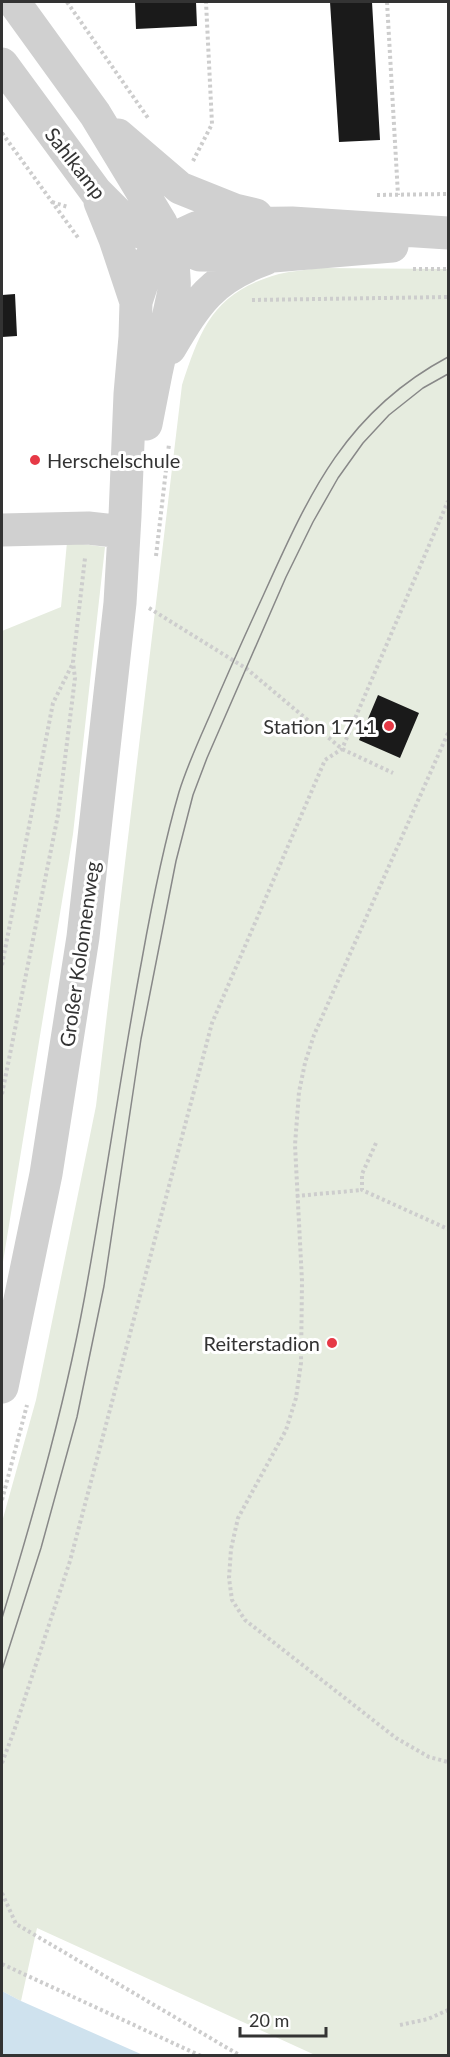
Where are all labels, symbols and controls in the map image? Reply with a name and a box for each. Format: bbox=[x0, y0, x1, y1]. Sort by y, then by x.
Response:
street label: Sahlkamp bbox=[41, 122, 111, 204]
place label: Herschelschule bbox=[47, 448, 180, 472]
marker: Herschelschule bbox=[28, 453, 42, 467]
place label: Station 1711 bbox=[263, 714, 377, 738]
marker: Station 1711 bbox=[382, 719, 396, 733]
street label: Großer Kolonnenweg bbox=[54, 860, 104, 1048]
place label: Reiterstadion bbox=[204, 1331, 320, 1355]
marker: Reiterstadion bbox=[325, 1336, 339, 1350]
scale bar bbox=[240, 2000, 326, 2038]
text: 20 m bbox=[249, 2009, 289, 2031]

